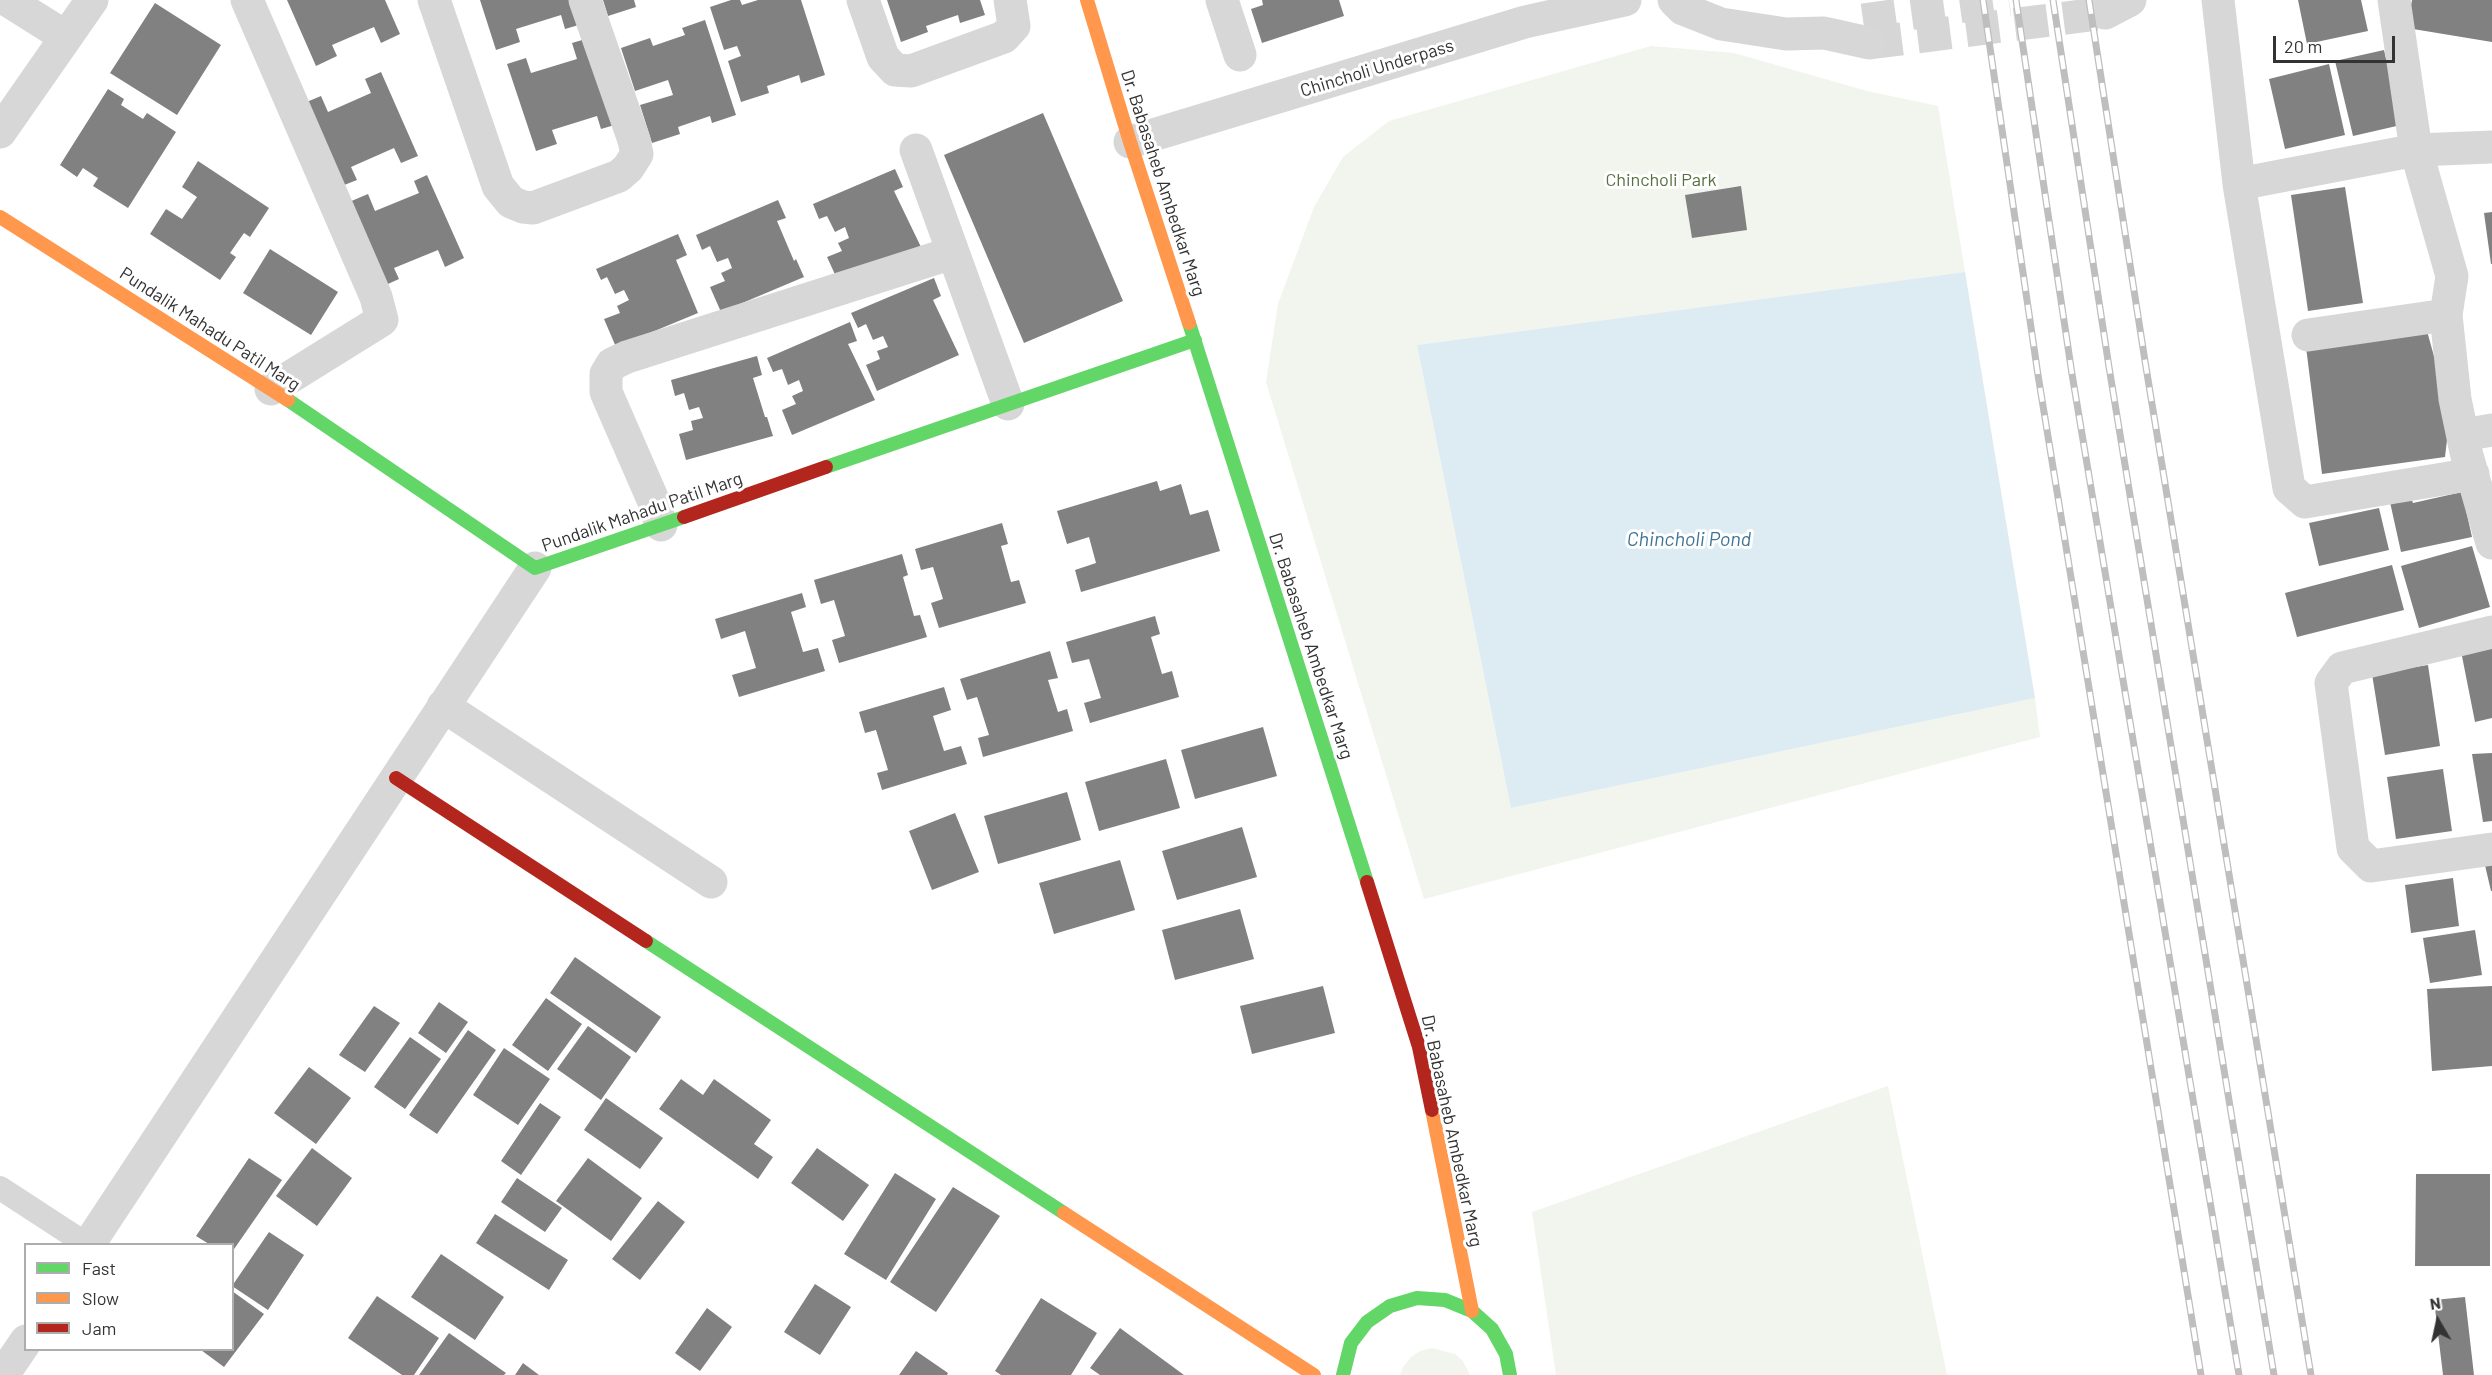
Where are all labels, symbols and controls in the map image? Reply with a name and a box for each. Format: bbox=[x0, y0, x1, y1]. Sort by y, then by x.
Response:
scale bar bbox=[2276, 24, 2398, 62]
street label: Chincholi Underpass bbox=[1298, 34, 1456, 102]
text: 20 m bbox=[2284, 35, 2322, 57]
street label: Dr. Babasaheb Ambedkar Marg bbox=[1116, 67, 1210, 299]
park label: Chincholi Park bbox=[1605, 169, 1717, 191]
street label: Pundalik Mahadu Patil Marg bbox=[116, 262, 304, 396]
street label: Pundalik Mahadu Patil Marg bbox=[539, 467, 745, 557]
water label: Chincholi Pond bbox=[1627, 527, 1751, 551]
street label: Dr. Babasaheb Ambedkar Marg bbox=[1264, 530, 1358, 762]
street label: Dr. Babasaheb Ambedkar Marg bbox=[1417, 1013, 1487, 1249]
legend bbox=[24, 1243, 234, 1351]
text: Fast bbox=[82, 1257, 116, 1279]
text: Slow bbox=[82, 1287, 119, 1309]
north arrow bbox=[2408, 1291, 2468, 1351]
text: N bbox=[2428, 1293, 2442, 1313]
text: Jam bbox=[82, 1317, 116, 1339]

